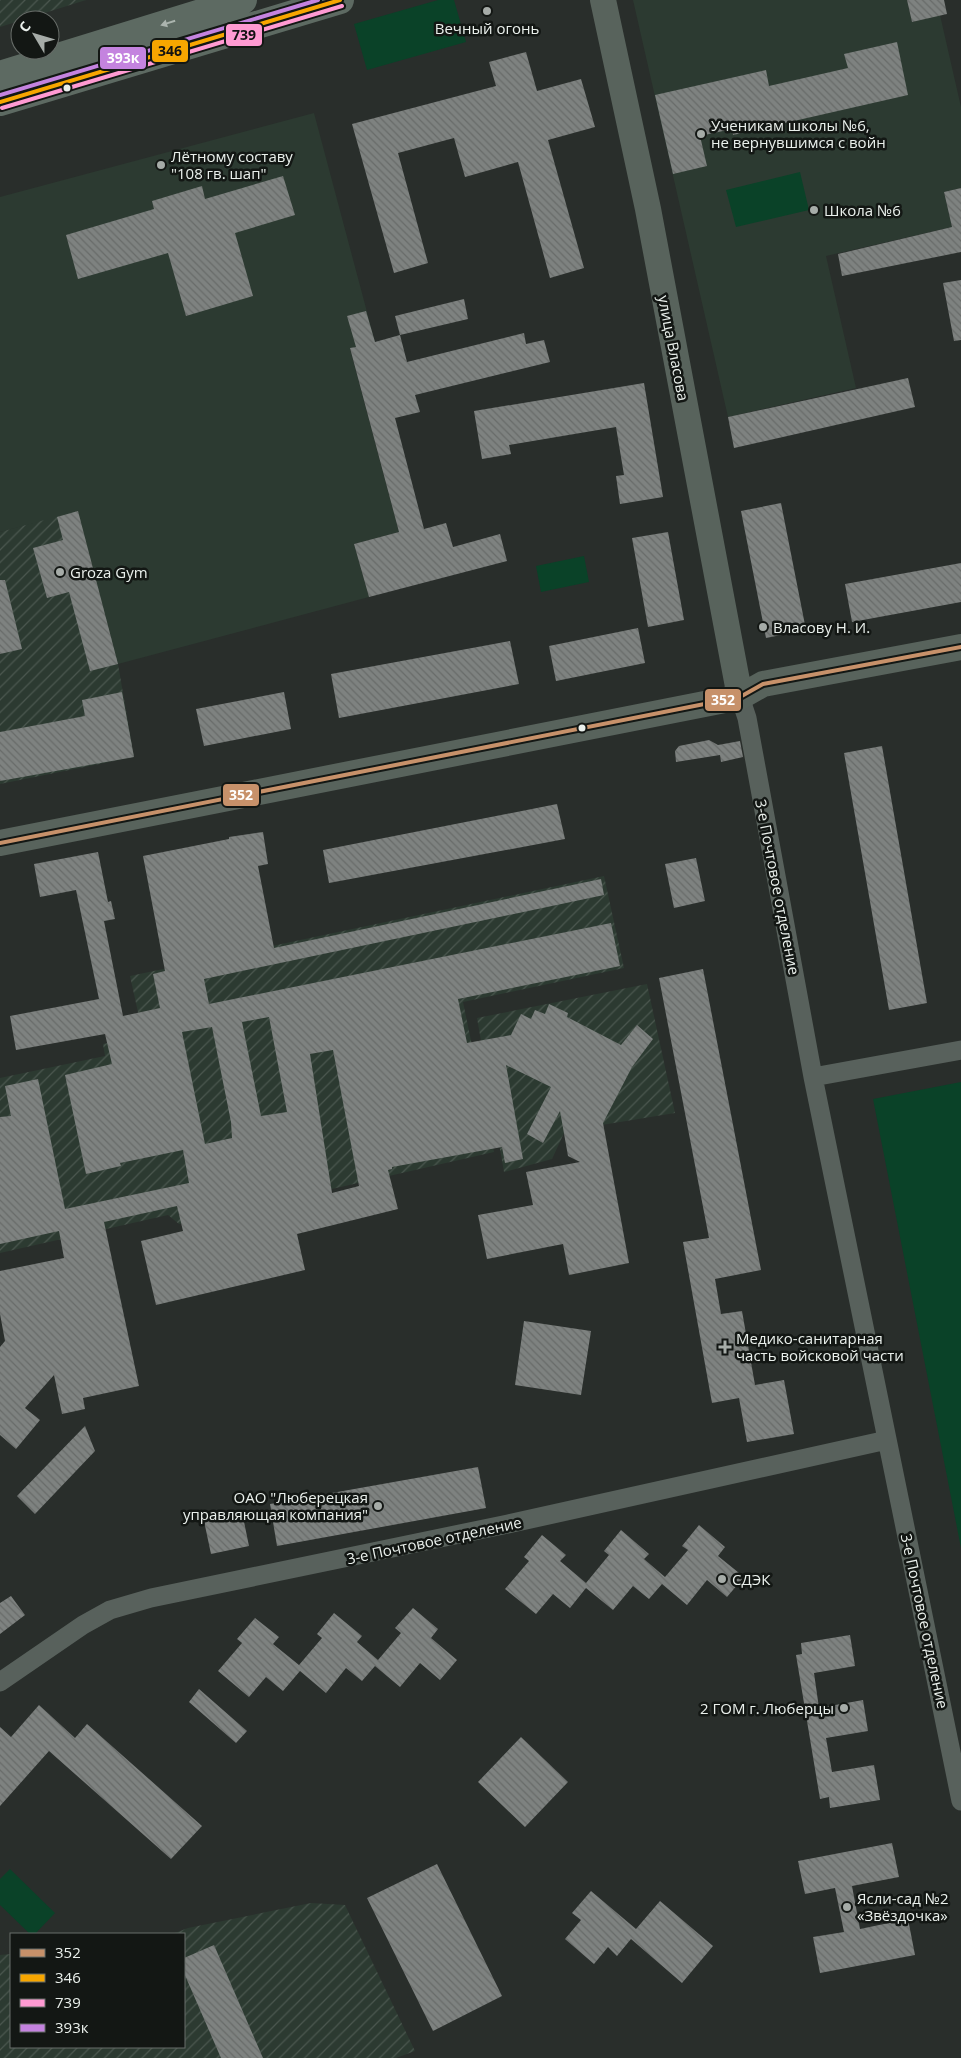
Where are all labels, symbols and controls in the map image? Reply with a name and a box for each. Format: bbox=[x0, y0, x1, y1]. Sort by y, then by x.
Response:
marker: Вечный огонь bbox=[481, 5, 493, 17]
north arrow bbox=[10, 10, 60, 60]
text: С bbox=[14, 17, 35, 36]
place label: Вечный огонь bbox=[435, 18, 539, 38]
one-way arrow bbox=[160, 20, 175, 28]
line badge: 739 bbox=[225, 23, 263, 47]
text: 739 bbox=[232, 25, 256, 44]
line badge: 346 bbox=[151, 39, 189, 63]
text: 346 bbox=[158, 41, 182, 60]
line badge: 393к bbox=[99, 46, 147, 70]
text: 393к bbox=[107, 48, 140, 67]
unlabelled marker bbox=[62, 83, 72, 93]
place label: Ученикам школы №6, не вернувшимся с войн bbox=[711, 115, 886, 152]
marker: Ученикам школы №6, не вернувшимся с войн bbox=[695, 128, 707, 140]
place label: Лётному составу "108 гв. шап" bbox=[171, 146, 293, 183]
marker: Лётному составу "108 гв. шап" bbox=[155, 159, 167, 171]
place label: Школа №6 bbox=[824, 200, 901, 220]
marker: Школа №6 bbox=[808, 204, 820, 216]
street label: улица Власова bbox=[654, 294, 694, 402]
place label: Groza Gym bbox=[70, 562, 148, 582]
marker: Groza Gym bbox=[54, 566, 66, 578]
place label: Власову Н. И. bbox=[773, 617, 870, 637]
marker: Власову Н. И. bbox=[757, 621, 769, 633]
line badge: 352 bbox=[704, 688, 742, 712]
text: 352 bbox=[711, 690, 735, 709]
unlabelled marker bbox=[577, 723, 587, 733]
line badge: 352 bbox=[222, 783, 260, 807]
text: 352 bbox=[229, 785, 253, 804]
street label: 3-е Почтовое отделение bbox=[751, 798, 805, 976]
place label: Медико-санитарная часть войсковой части bbox=[736, 1328, 904, 1365]
marker: Медико-санитарная часть войсковой части bbox=[718, 1340, 732, 1354]
place label: ОАО "Люберецкая управляющая компания" bbox=[183, 1487, 368, 1524]
marker: ОАО "Люберецкая управляющая компания" bbox=[372, 1500, 384, 1512]
street label: 3-е Почтовое отделение bbox=[345, 1512, 523, 1568]
street label: 3-е Почтовое отделение bbox=[897, 1532, 953, 1710]
place label: СДЭК bbox=[732, 1569, 771, 1589]
marker: СДЭК bbox=[716, 1573, 728, 1585]
place label: 2 ГОМ г. Люберцы bbox=[700, 1698, 834, 1718]
marker: 2 ГОМ г. Люберцы bbox=[838, 1702, 850, 1714]
place label: Ясли-сад №2 «Звёздочка» bbox=[857, 1888, 949, 1925]
marker: Ясли-сад №2 «Звёздочка» bbox=[841, 1901, 853, 1913]
legend bbox=[10, 1933, 185, 2048]
text: 352 bbox=[55, 1942, 81, 1962]
text: 346 bbox=[55, 1967, 81, 1987]
text: 739 bbox=[55, 1992, 81, 2012]
text: 393к bbox=[55, 2017, 89, 2037]

